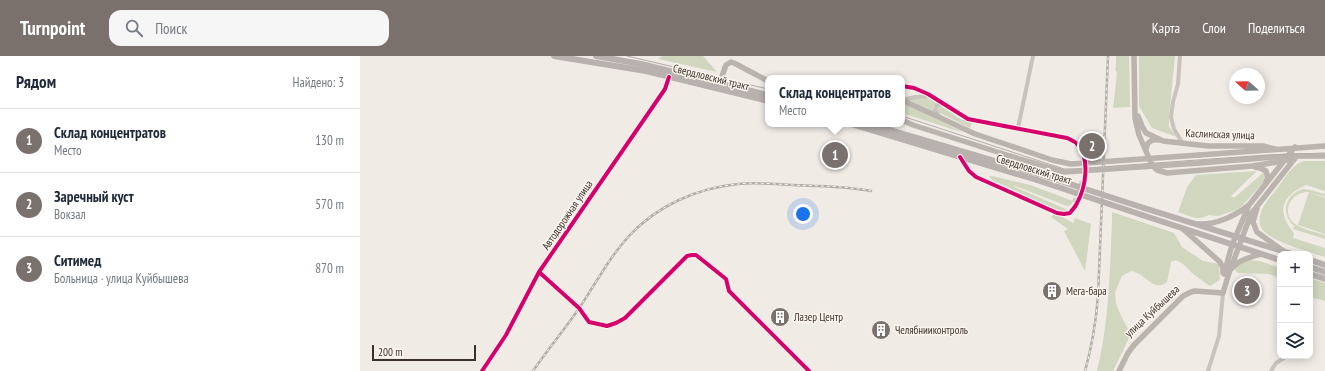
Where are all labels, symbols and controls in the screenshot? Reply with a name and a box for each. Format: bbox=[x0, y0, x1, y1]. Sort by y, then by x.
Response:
search box bbox=[109, 10, 389, 46]
text: Turnpoint bbox=[20, 16, 85, 40]
icon: search bbox=[123, 17, 145, 39]
text: Поиск bbox=[155, 19, 187, 38]
text: Карта bbox=[1152, 19, 1180, 37]
text: Слои bbox=[1202, 19, 1226, 37]
text: Поделиться bbox=[1248, 19, 1305, 37]
street label: Свердловский тракт bbox=[671, 61, 751, 93]
north arrow bbox=[1229, 68, 1265, 104]
text: Рядом bbox=[16, 71, 56, 93]
text: Найдено: 3 bbox=[293, 74, 344, 91]
popup bbox=[765, 75, 905, 127]
text: Склад концентратов bbox=[779, 83, 891, 102]
text: Место bbox=[779, 102, 807, 119]
text: Склад концентратов bbox=[54, 123, 166, 142]
street label: Каслинская улица bbox=[1185, 126, 1255, 142]
pin: 2 bbox=[1079, 131, 1105, 161]
text: 1 bbox=[26, 132, 32, 149]
text: 130 m bbox=[315, 132, 344, 149]
pin: 1 bbox=[822, 140, 848, 170]
text: Место bbox=[54, 142, 82, 159]
street label: Свердловский тракт bbox=[995, 151, 1074, 187]
street label: Автодорожная улица bbox=[539, 178, 595, 252]
text: Заречный куст bbox=[54, 187, 134, 206]
text: 2 bbox=[26, 196, 32, 213]
text: 570 m bbox=[315, 196, 344, 213]
your location bbox=[793, 204, 813, 224]
text: Вокзал bbox=[54, 206, 86, 223]
text: Ситимед bbox=[54, 251, 101, 270]
map controls bbox=[1277, 251, 1313, 359]
button: + bbox=[1277, 251, 1313, 287]
text: 3 bbox=[26, 260, 32, 277]
text: 870 m bbox=[315, 260, 344, 277]
text: Больница · улица Куйбышева bbox=[54, 270, 189, 287]
pin: 3 bbox=[1234, 276, 1260, 306]
building icon: Мега-бара bbox=[1041, 280, 1063, 302]
street label: улица Куйбышева bbox=[1122, 282, 1182, 340]
place label: Мега-бара bbox=[1066, 284, 1107, 298]
button: − bbox=[1277, 287, 1313, 323]
building icon: Лазер Центр bbox=[769, 306, 791, 328]
place label: Лазер Центр bbox=[793, 310, 843, 324]
building icon: Челябнииконтроль bbox=[870, 319, 892, 341]
place label: Челябнииконтроль bbox=[895, 323, 968, 337]
button: layers bbox=[1277, 323, 1313, 359]
scale bar bbox=[372, 343, 476, 362]
text: 200 m bbox=[378, 345, 402, 359]

